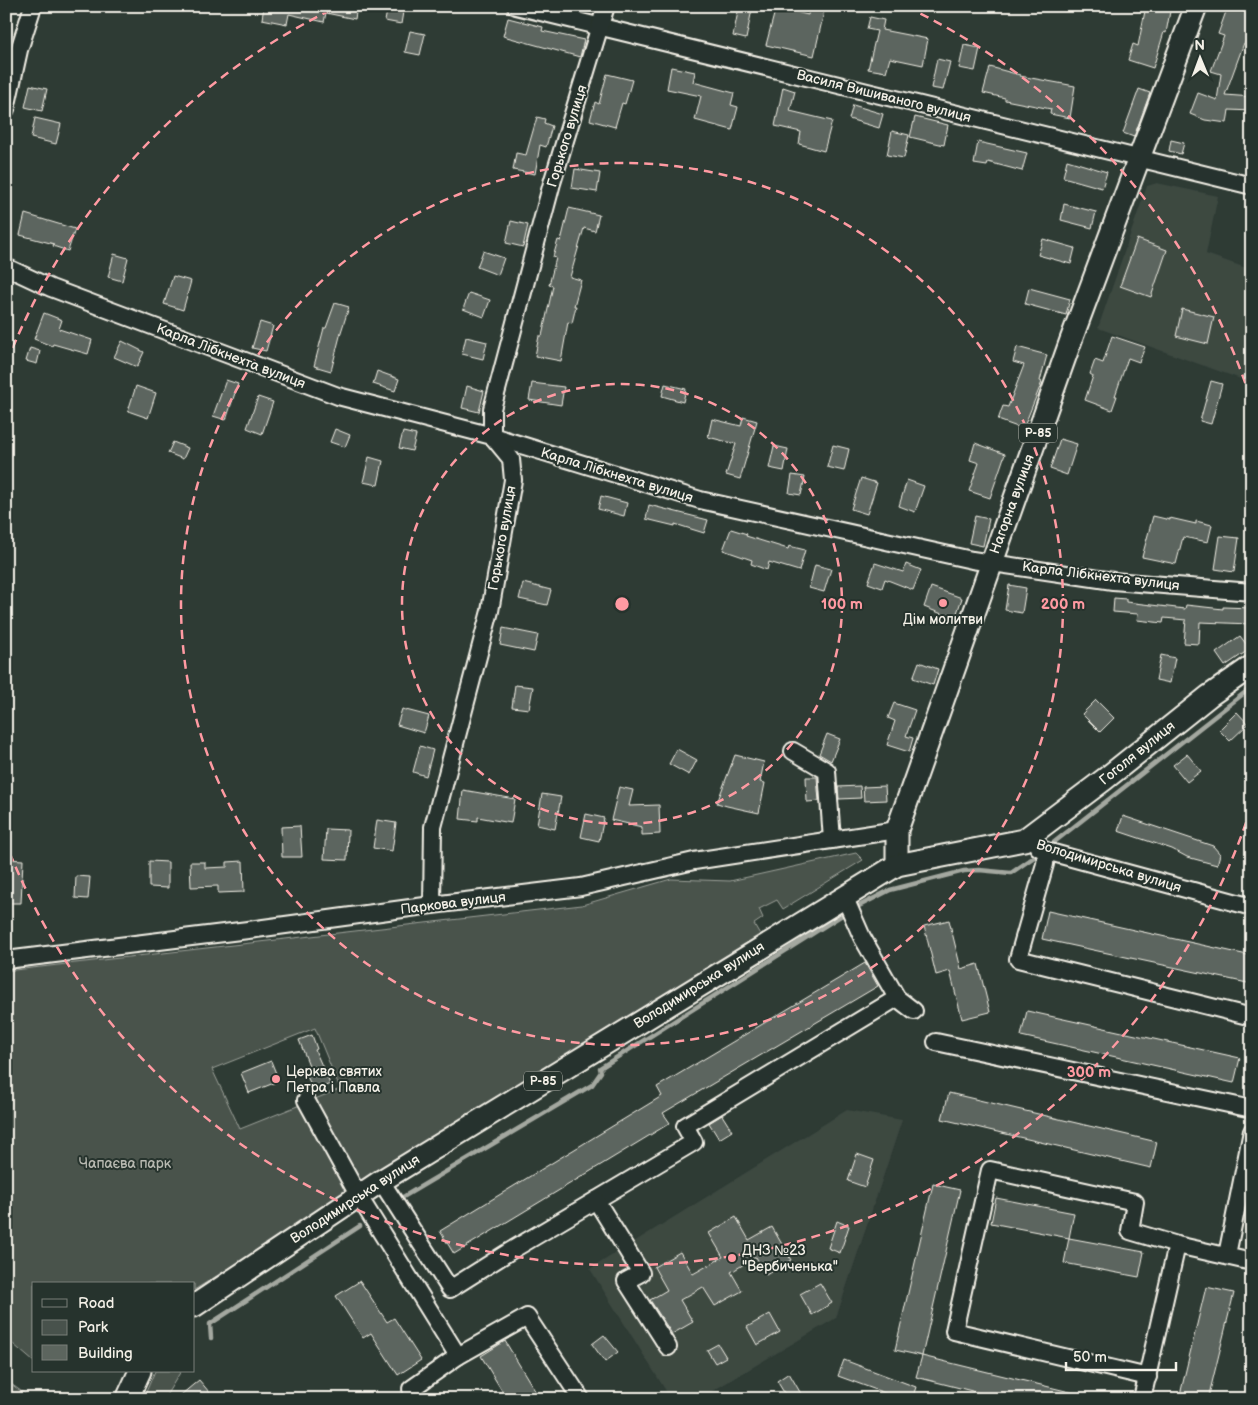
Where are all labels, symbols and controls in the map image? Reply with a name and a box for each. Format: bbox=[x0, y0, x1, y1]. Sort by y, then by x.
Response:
north arrow bbox=[1176, 32, 1226, 82]
text: N bbox=[1194, 37, 1205, 54]
street label: Василя Вишиваного вулиця bbox=[795, 66, 973, 126]
street label: Горького вулиця bbox=[543, 83, 591, 189]
street label: Карла Лібкнехта вулиця bbox=[154, 320, 308, 392]
road number: Р-85 bbox=[1019, 423, 1057, 442]
street label: Карла Лібкнехта вулиця bbox=[539, 444, 695, 506]
street label: Нагорна вулиця bbox=[986, 452, 1038, 556]
street label: Горького вулиця bbox=[484, 484, 520, 592]
street label: Карла Лібкнехта вулиця bbox=[1021, 558, 1181, 594]
centre of rings bbox=[613, 595, 631, 613]
text: 100 m bbox=[821, 595, 863, 614]
text: 200 m bbox=[1041, 595, 1085, 614]
marker: Дім молитви bbox=[937, 597, 949, 609]
place label: Дім молитви bbox=[903, 611, 983, 628]
street label: Гоголя вулиця bbox=[1096, 717, 1178, 789]
street label: Володимирська вулиця bbox=[1034, 836, 1184, 896]
street label: Паркова вулиця bbox=[399, 888, 507, 918]
street label: Володимирська вулиця bbox=[631, 938, 768, 1032]
place label: Церква святих Петра і Павла bbox=[286, 1063, 383, 1096]
text: 300 m bbox=[1067, 1063, 1111, 1082]
road number: Р-85 bbox=[524, 1072, 562, 1090]
marker: Церква святих Петра і Павла bbox=[270, 1073, 282, 1085]
street label: Володимирська вулиця bbox=[287, 1151, 423, 1247]
park label: Чапаєва парк bbox=[79, 1155, 172, 1172]
place label: ДНЗ №23 "Вербиченька" bbox=[742, 1242, 838, 1275]
marker: ДНЗ №23 "Вербиченька" bbox=[726, 1252, 738, 1264]
legend bbox=[32, 1282, 195, 1372]
text: Road bbox=[78, 1294, 114, 1313]
text: Park bbox=[78, 1318, 109, 1337]
scale bar bbox=[1066, 1340, 1176, 1372]
text: Building bbox=[78, 1344, 133, 1363]
text: 50 m bbox=[1073, 1348, 1107, 1367]

